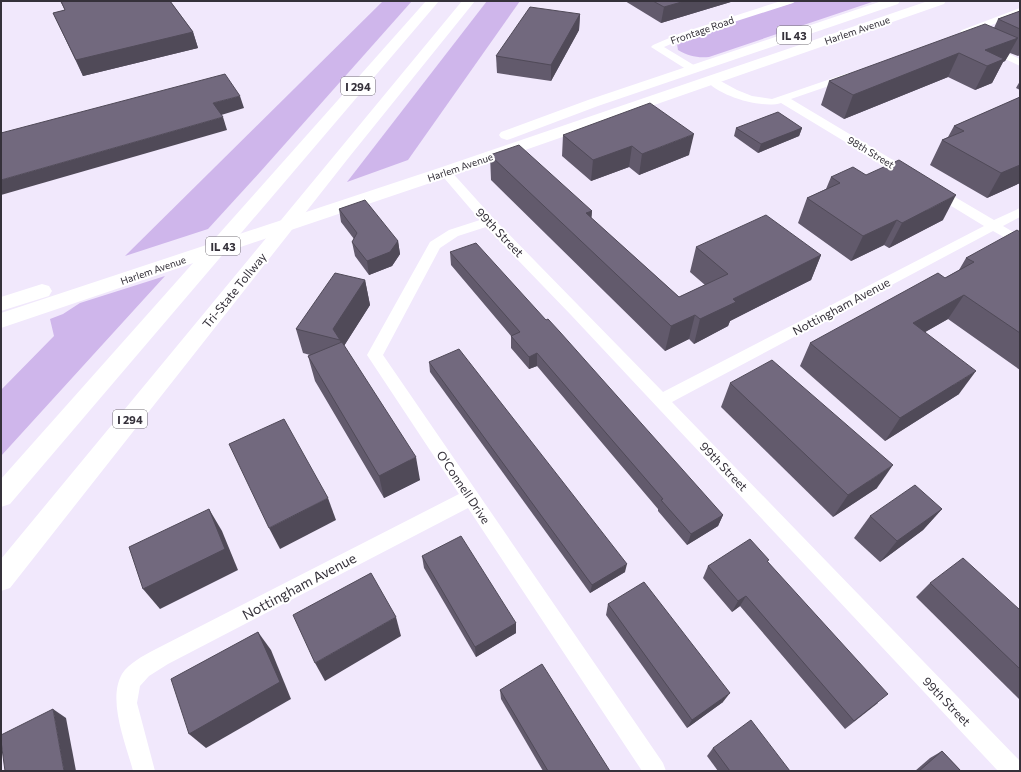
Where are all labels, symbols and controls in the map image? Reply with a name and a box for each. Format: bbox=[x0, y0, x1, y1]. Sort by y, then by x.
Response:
street label: Frontage Road bbox=[669, 13, 736, 46]
street label: Harlem Avenue bbox=[823, 13, 891, 47]
road number: IL 43 bbox=[777, 26, 811, 44]
road number: I 294 bbox=[341, 77, 375, 95]
street label: 98th Street bbox=[846, 133, 896, 171]
street label: Harlem Avenue bbox=[426, 150, 494, 184]
street label: 99th Street bbox=[473, 205, 527, 259]
road number: IL 43 bbox=[206, 237, 240, 255]
street label: Tri-State Tollway bbox=[199, 249, 269, 331]
street label: Harlem Avenue bbox=[119, 253, 187, 287]
street label: Nottingham Avenue bbox=[790, 274, 892, 338]
road number: I 294 bbox=[113, 410, 147, 428]
street label: 99th Street bbox=[697, 439, 751, 493]
street label: O'Connell Drive bbox=[434, 448, 494, 526]
street label: Nottingham Avenue bbox=[239, 549, 359, 623]
street label: 99th Street bbox=[920, 674, 974, 728]

